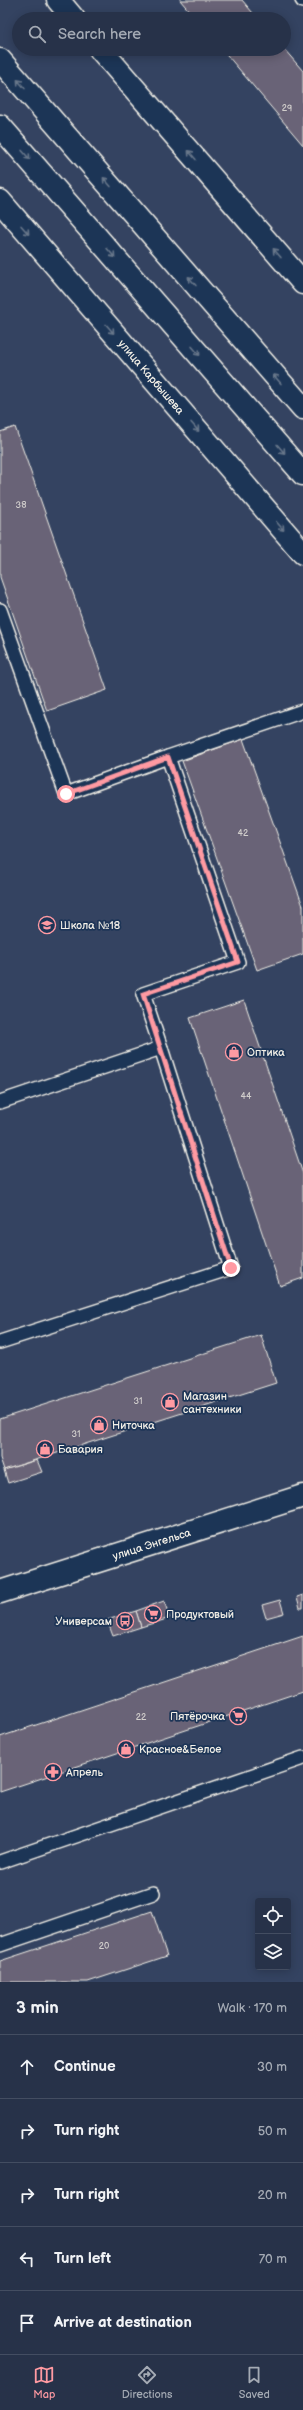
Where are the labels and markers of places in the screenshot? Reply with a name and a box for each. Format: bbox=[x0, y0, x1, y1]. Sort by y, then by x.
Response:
school or university icon: Школа №18 bbox=[37, 915, 57, 935]
place label: Школа №18 bbox=[60, 919, 120, 932]
shop icon: Оптика bbox=[224, 1042, 244, 1062]
place label: Оптика bbox=[247, 1046, 285, 1059]
place label: Магазин сантехники bbox=[183, 1390, 242, 1416]
shop icon: Магазин сантехники bbox=[160, 1392, 180, 1412]
shop icon: Ниточка bbox=[89, 1415, 109, 1435]
place label: Ниточка bbox=[112, 1419, 155, 1432]
shop icon: Бавария bbox=[35, 1439, 55, 1459]
place label: Бавария bbox=[58, 1443, 103, 1456]
supermarket icon: Продуктовый bbox=[143, 1604, 163, 1624]
place label: Продуктовый bbox=[166, 1608, 234, 1621]
bus stop icon: Универсам bbox=[115, 1611, 135, 1631]
place label: Универсам bbox=[55, 1615, 112, 1628]
supermarket icon: Пятёрочка bbox=[228, 1706, 248, 1726]
place label: Пятёрочка bbox=[170, 1710, 225, 1723]
shop icon: Красное&Белое bbox=[116, 1739, 136, 1759]
place label: Красное&Белое bbox=[139, 1743, 221, 1756]
pharmacy icon: Апрель bbox=[43, 1762, 63, 1782]
place label: Апрель bbox=[65, 1766, 104, 1779]

